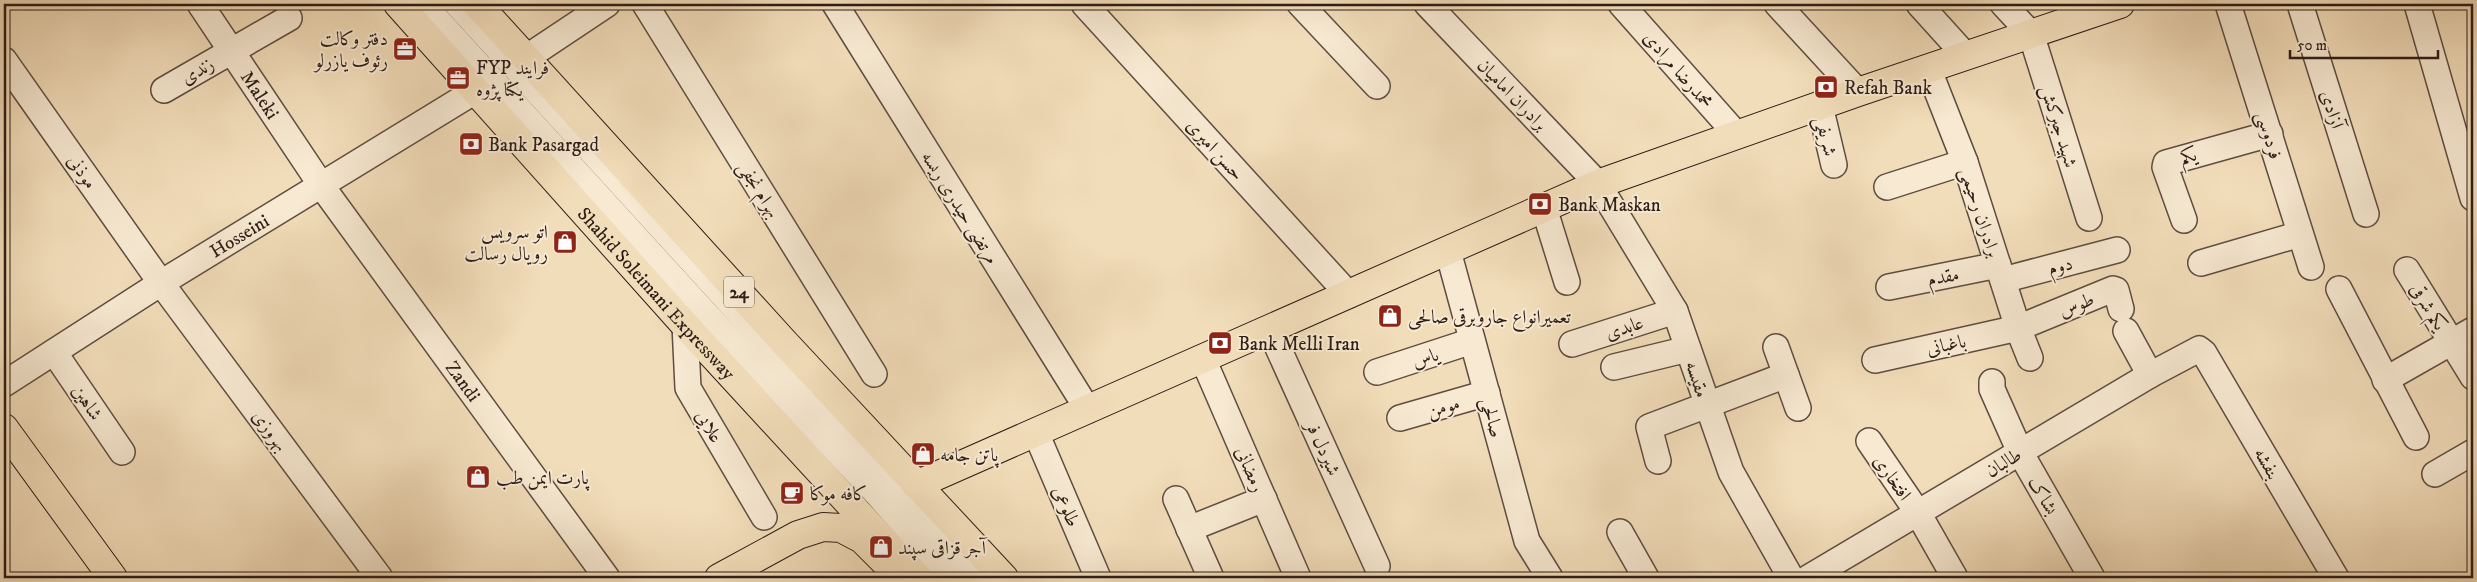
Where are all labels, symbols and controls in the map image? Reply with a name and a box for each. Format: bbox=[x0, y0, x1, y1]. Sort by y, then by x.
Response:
street label: محمدرضا مرادی bbox=[1637, 27, 1718, 114]
place label: دفتر وکالت رئوف یازرلو bbox=[313, 28, 388, 73]
scale bar bbox=[2290, 28, 2437, 60]
office icon: دفتر وکالت رئوف یازرلو bbox=[392, 36, 418, 62]
text: 50 m bbox=[2297, 36, 2327, 55]
street label: زندی bbox=[177, 53, 218, 90]
street label: برادران امامیان bbox=[1472, 54, 1552, 136]
place label: FYP فرایند یکتا پژوه bbox=[476, 57, 549, 102]
office icon: FYP فرایند یکتا پژوه bbox=[445, 65, 471, 91]
street label: Maleki bbox=[235, 67, 284, 124]
bank icon: Refah Bank bbox=[1813, 74, 1839, 100]
place label: Refah Bank bbox=[1844, 77, 1933, 100]
street label: شهید جبرکش bbox=[2035, 82, 2082, 171]
street label: آزادی bbox=[2315, 87, 2349, 133]
street label: فردوسی bbox=[2249, 109, 2287, 162]
street label: حسن امیری bbox=[1180, 114, 1249, 186]
street label: شریفی bbox=[1809, 114, 1842, 159]
bank icon: Bank Pasargad bbox=[458, 131, 484, 157]
place label: Bank Pasargad bbox=[488, 134, 599, 157]
street label: یکم bbox=[2177, 143, 2202, 174]
street label: مرتضی حیدری ریسه bbox=[915, 147, 1004, 269]
street label: موذنی bbox=[62, 150, 102, 193]
street label: بهرام نجفی bbox=[729, 157, 785, 225]
street label: برادران رحیمی bbox=[1953, 165, 2005, 261]
bank icon: Bank Maskan bbox=[1527, 191, 1553, 217]
place label: Bank Maskan bbox=[1558, 194, 1661, 217]
street label: Shahid Soleimani Expressway bbox=[572, 203, 740, 386]
street label: Hosseini bbox=[206, 210, 274, 263]
place label: اتو سرویس رویال رسالت bbox=[464, 221, 548, 266]
shop icon: اتو سرویس رویال رسالت bbox=[552, 229, 578, 255]
street label: دوم bbox=[2045, 252, 2076, 285]
street label: مقدم bbox=[1925, 263, 1962, 296]
road number: 24 bbox=[724, 276, 754, 308]
street label: یکم شرقی bbox=[2400, 279, 2452, 339]
street label: طوس bbox=[2055, 288, 2098, 323]
shop icon: تعمیرانواع جاروبرقی صالحی bbox=[1377, 303, 1403, 329]
place label: تعمیرانواع جاروبرقی صالحی bbox=[1408, 306, 1571, 332]
street label: عابدی bbox=[1603, 312, 1646, 345]
bank icon: Bank Melli Iran bbox=[1207, 330, 1233, 356]
street label: باغبانی bbox=[1924, 330, 1968, 361]
place label: Bank Melli Iran bbox=[1238, 333, 1360, 356]
street label: یاس bbox=[1409, 343, 1443, 374]
street label: Zandi bbox=[440, 357, 485, 407]
street label: مقیسه bbox=[1680, 358, 1713, 401]
street label: شاهین bbox=[67, 381, 107, 425]
street label: مومن bbox=[1424, 392, 1463, 424]
street label: صالحی bbox=[1474, 395, 1508, 440]
street label: بهروزی bbox=[247, 405, 293, 456]
street label: علایی bbox=[689, 406, 727, 448]
street label: شیردل فر bbox=[1300, 416, 1345, 480]
shop icon: پاتن جامه bbox=[910, 441, 936, 467]
street label: رمضانی bbox=[1230, 443, 1269, 496]
place label: پاتن جامه bbox=[940, 444, 1000, 468]
street label: طالبان bbox=[1981, 444, 2026, 483]
street label: بنفشه bbox=[2248, 444, 2285, 484]
street label: افتخاری bbox=[1868, 450, 1916, 505]
shop icon: پارت ایمن طب bbox=[465, 464, 491, 490]
place label: پارت ایمن طب bbox=[496, 467, 590, 491]
street label: بشاک bbox=[2023, 472, 2063, 520]
cafe icon: کافه موکا bbox=[779, 480, 805, 506]
place label: کافه موکا bbox=[810, 483, 867, 506]
street label: طلوعی bbox=[1047, 483, 1084, 530]
shop icon: آجر قزاقی سپند bbox=[868, 534, 894, 560]
place label: آجر قزاقی سپند bbox=[898, 537, 988, 561]

